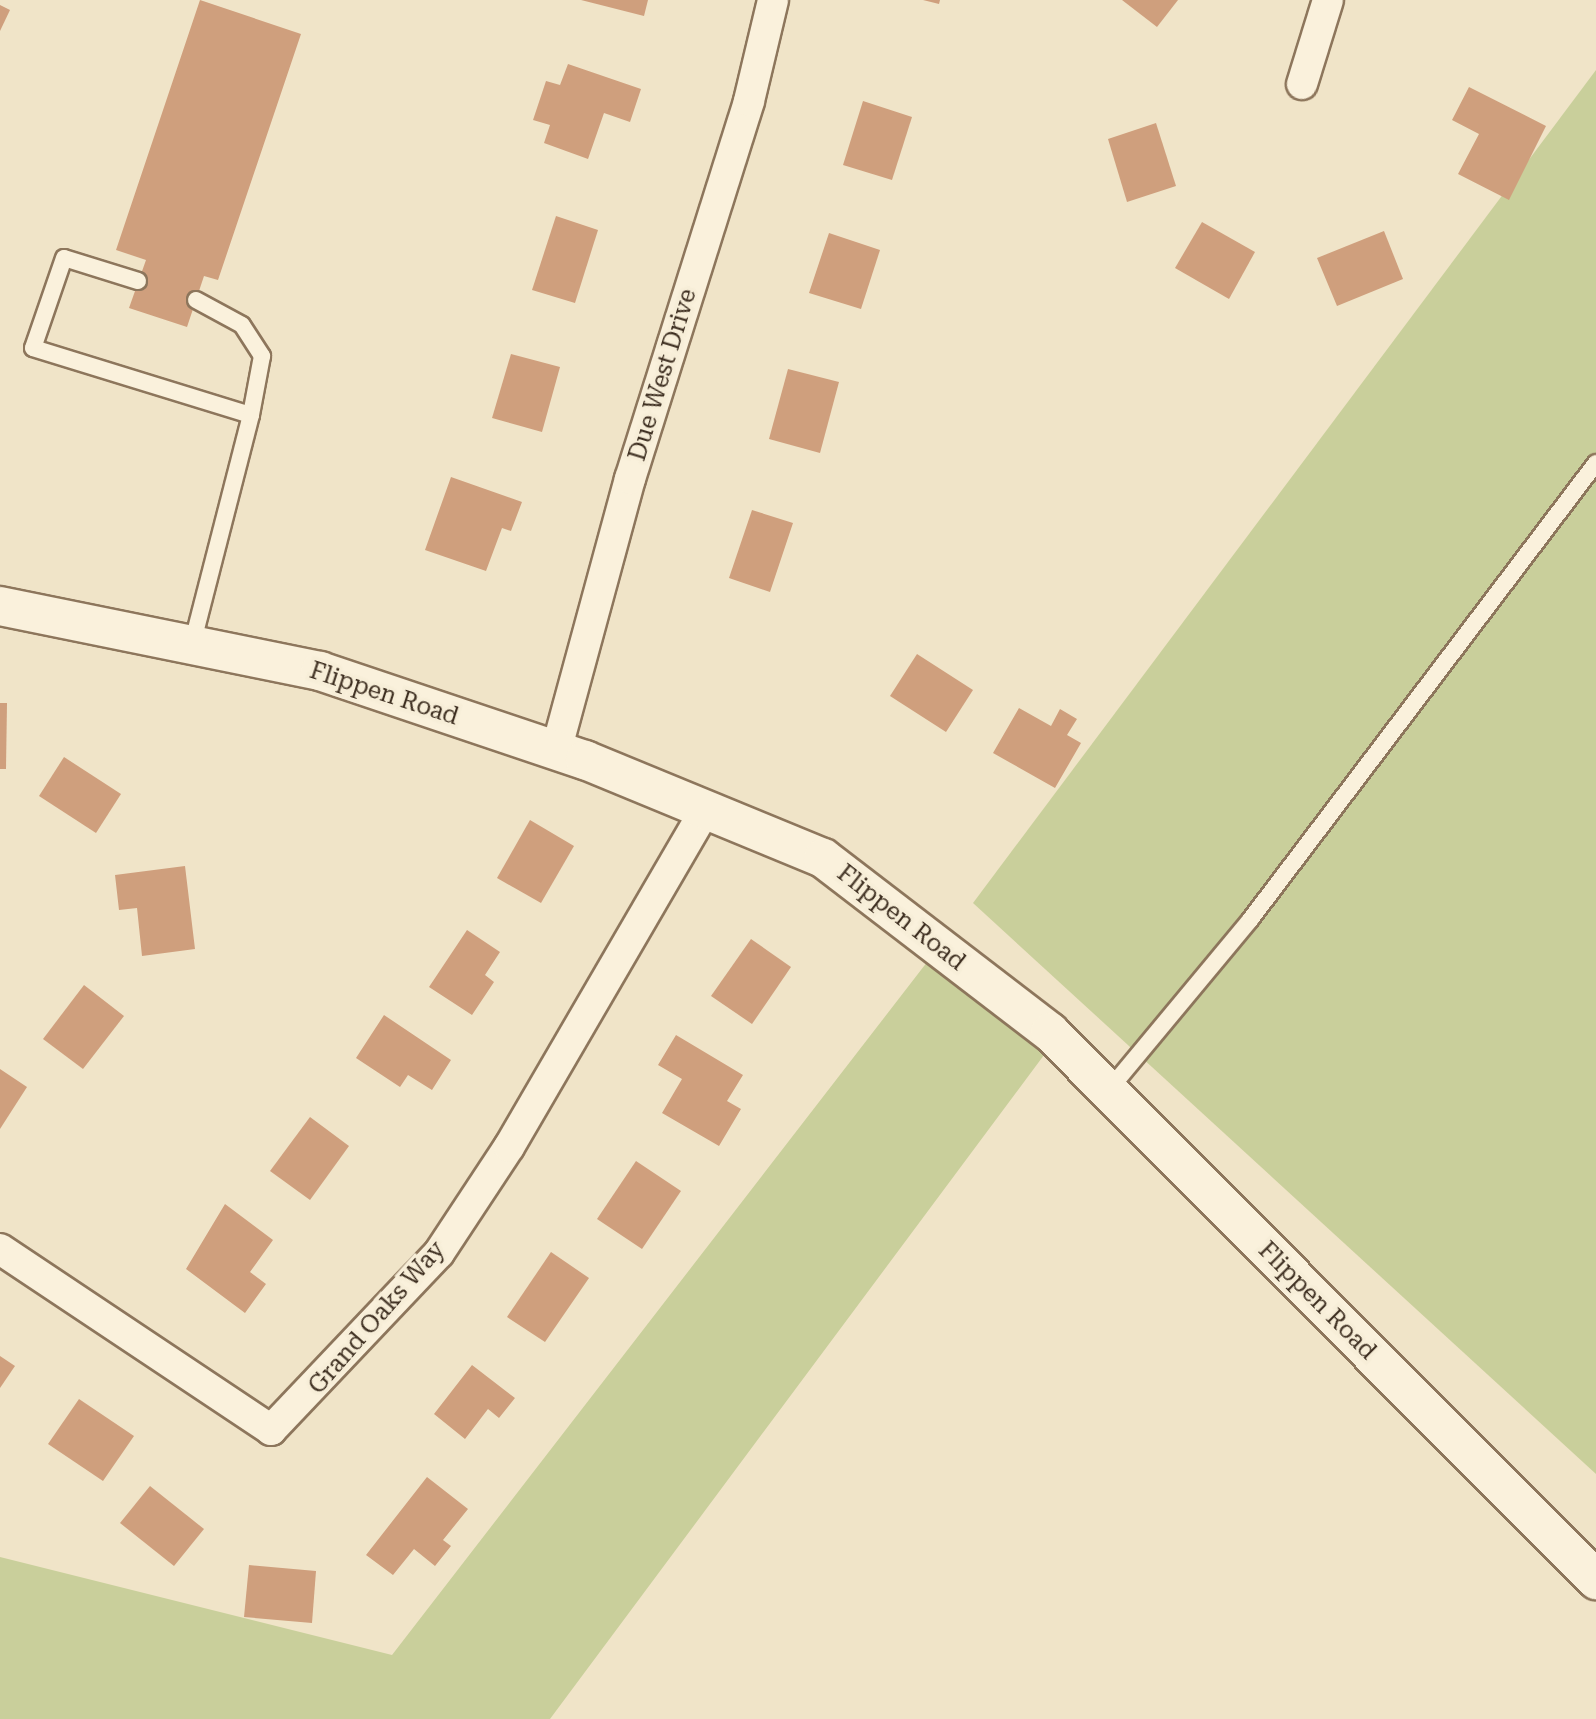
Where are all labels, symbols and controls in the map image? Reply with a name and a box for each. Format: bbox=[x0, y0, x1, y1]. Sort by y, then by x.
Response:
street label: Due West Drive bbox=[623, 285, 703, 465]
street label: Flippen Road bbox=[306, 656, 462, 732]
street label: Flippen Road bbox=[831, 859, 971, 977]
street label: Grand Oaks Way bbox=[303, 1236, 451, 1400]
street label: Flippen Road bbox=[1252, 1236, 1382, 1366]

